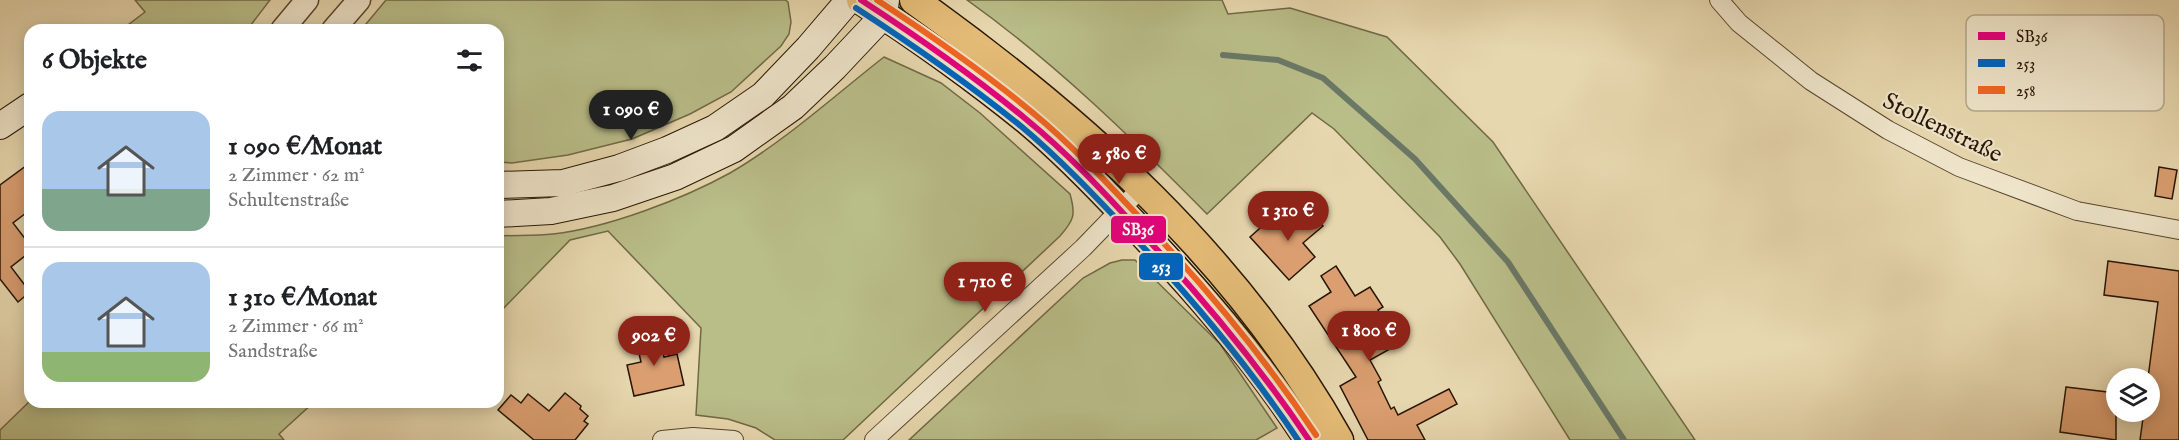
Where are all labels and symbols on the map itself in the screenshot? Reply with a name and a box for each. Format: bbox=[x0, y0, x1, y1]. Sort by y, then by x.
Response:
legend bbox=[1966, 15, 2164, 111]
text: SB36 bbox=[2016, 28, 2048, 48]
text: 253 bbox=[2016, 55, 2035, 75]
text: 258 bbox=[2016, 82, 2036, 102]
street label: Stollenstraße bbox=[1877, 86, 2007, 171]
pin: 1 090 € bbox=[576, 90, 686, 141]
pin: 2 580 € bbox=[1064, 134, 1174, 185]
pin: 1 310 € bbox=[1233, 191, 1343, 242]
line badge: SB36 bbox=[1110, 215, 1167, 244]
text: SB36 bbox=[1122, 221, 1155, 241]
line badge: 253 bbox=[1138, 252, 1184, 281]
text: 253 bbox=[1151, 258, 1171, 278]
pin: 1 710 € bbox=[930, 262, 1040, 313]
pin: 1 800 € bbox=[1314, 311, 1424, 362]
pin: 902 € bbox=[612, 316, 696, 367]

